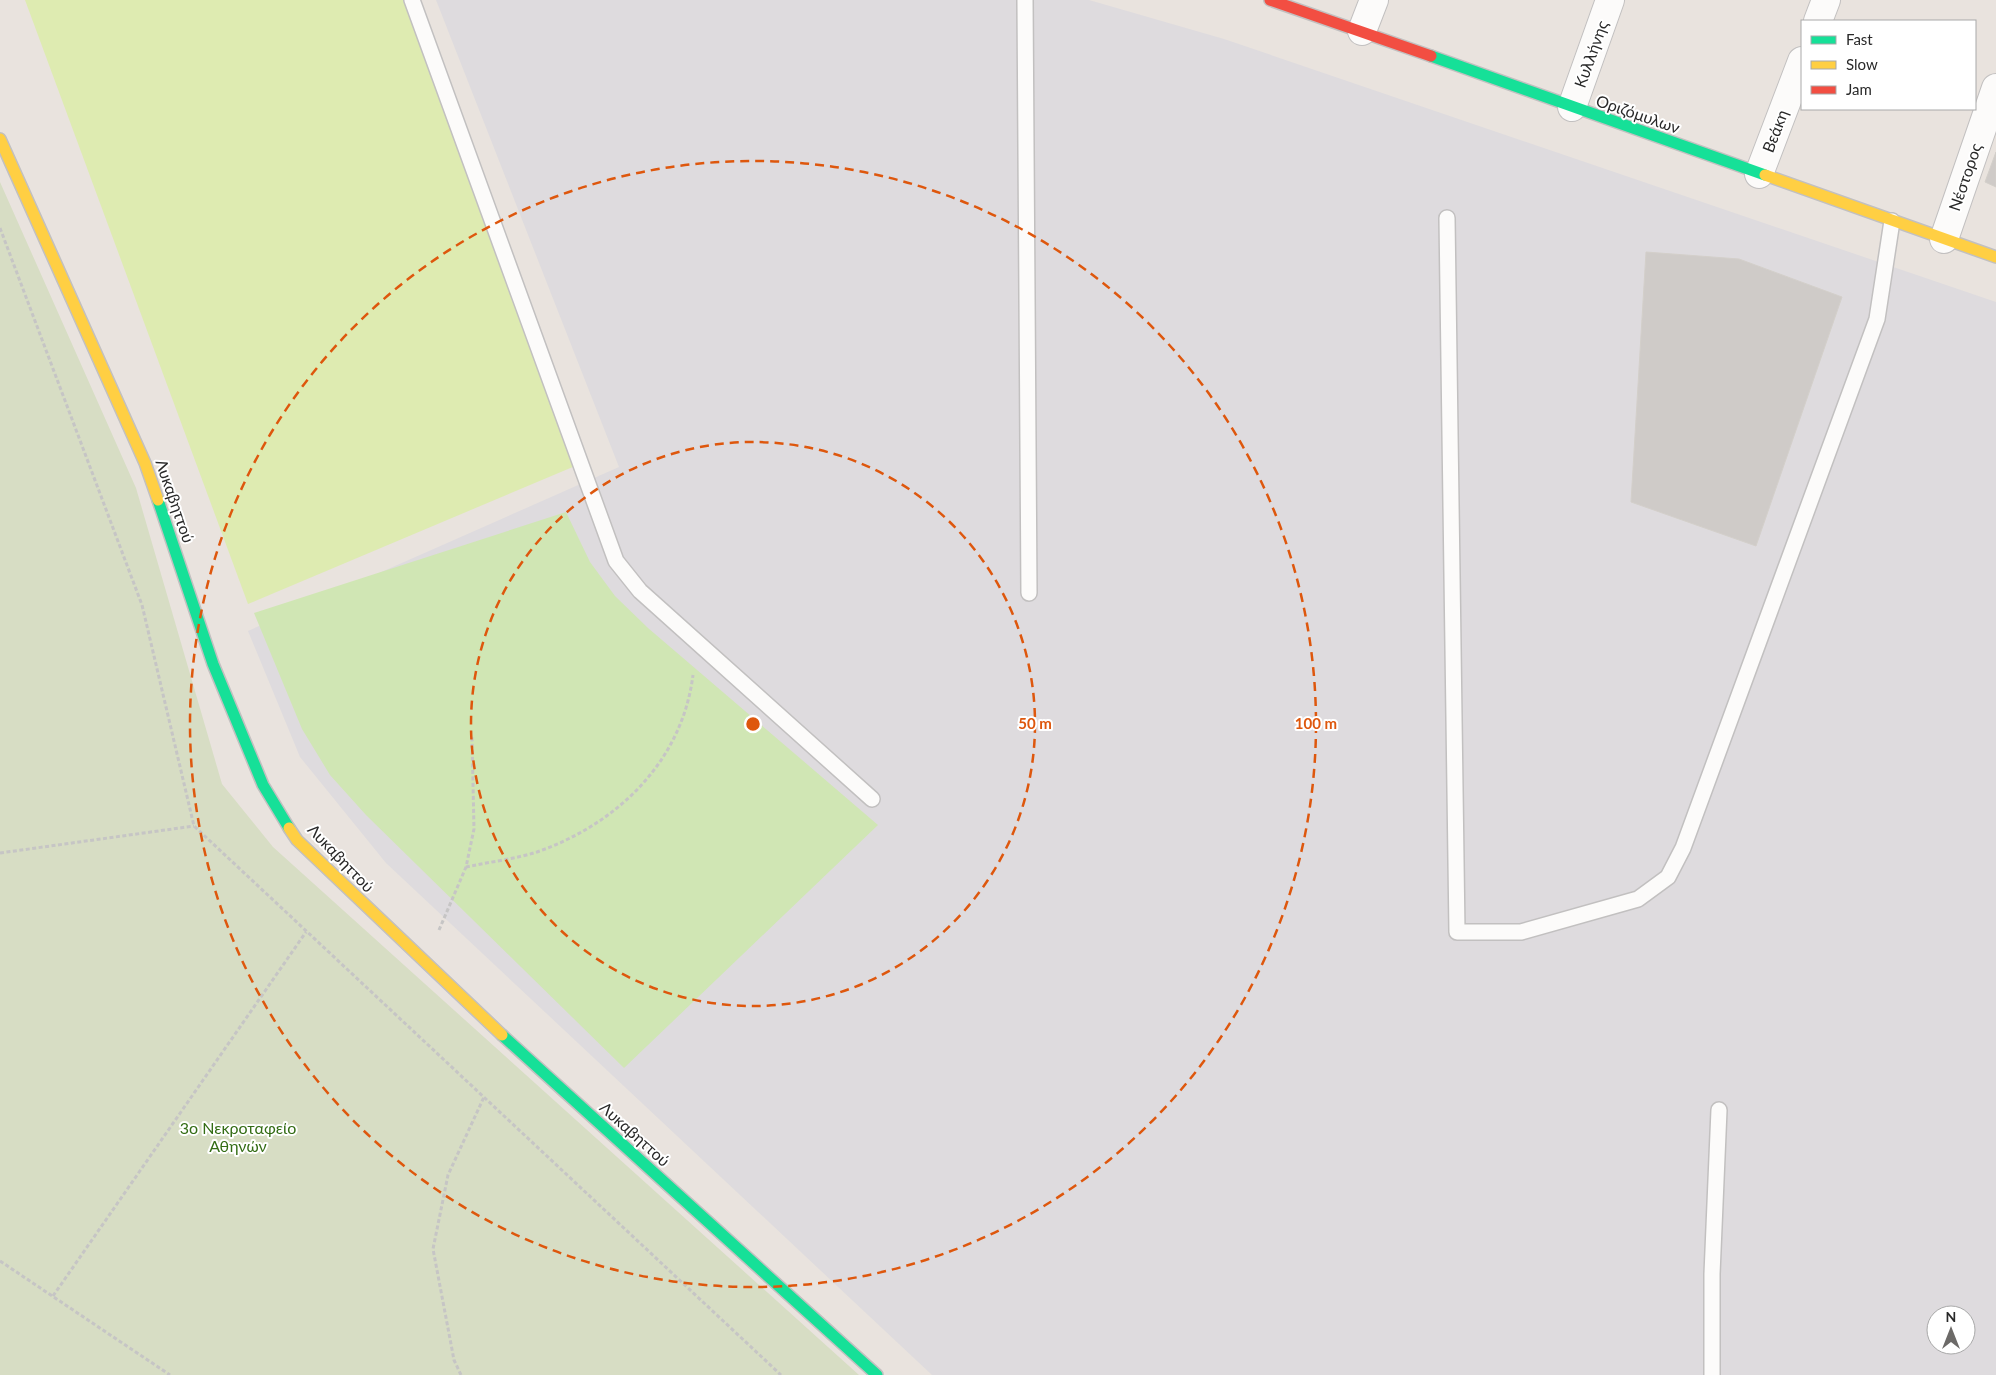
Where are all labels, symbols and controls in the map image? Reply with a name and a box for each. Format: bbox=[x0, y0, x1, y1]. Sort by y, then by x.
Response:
street label: Κυλλήνης bbox=[1570, 17, 1612, 90]
legend bbox=[1801, 20, 1976, 110]
text: Fast bbox=[1846, 30, 1873, 48]
text: Slow bbox=[1846, 55, 1878, 73]
text: Jam bbox=[1846, 80, 1872, 98]
street label: Οριζόμυλων bbox=[1594, 90, 1683, 137]
street label: Βεάκη bbox=[1758, 107, 1791, 155]
street label: Νέστορος bbox=[1944, 140, 1985, 213]
street label: Λυκαβηττού bbox=[152, 457, 199, 545]
text: 50 m bbox=[1018, 714, 1052, 732]
text: 100 m bbox=[1295, 714, 1337, 732]
centre of rings bbox=[744, 715, 762, 733]
street label: Λυκαβηττού bbox=[304, 820, 378, 896]
street label: Λυκαβηττού bbox=[597, 1097, 674, 1170]
park label: 3ο Νεκροταφείο Αθηνών bbox=[180, 1118, 296, 1155]
north arrow bbox=[1926, 1305, 1976, 1355]
text: N bbox=[1946, 1308, 1956, 1325]

